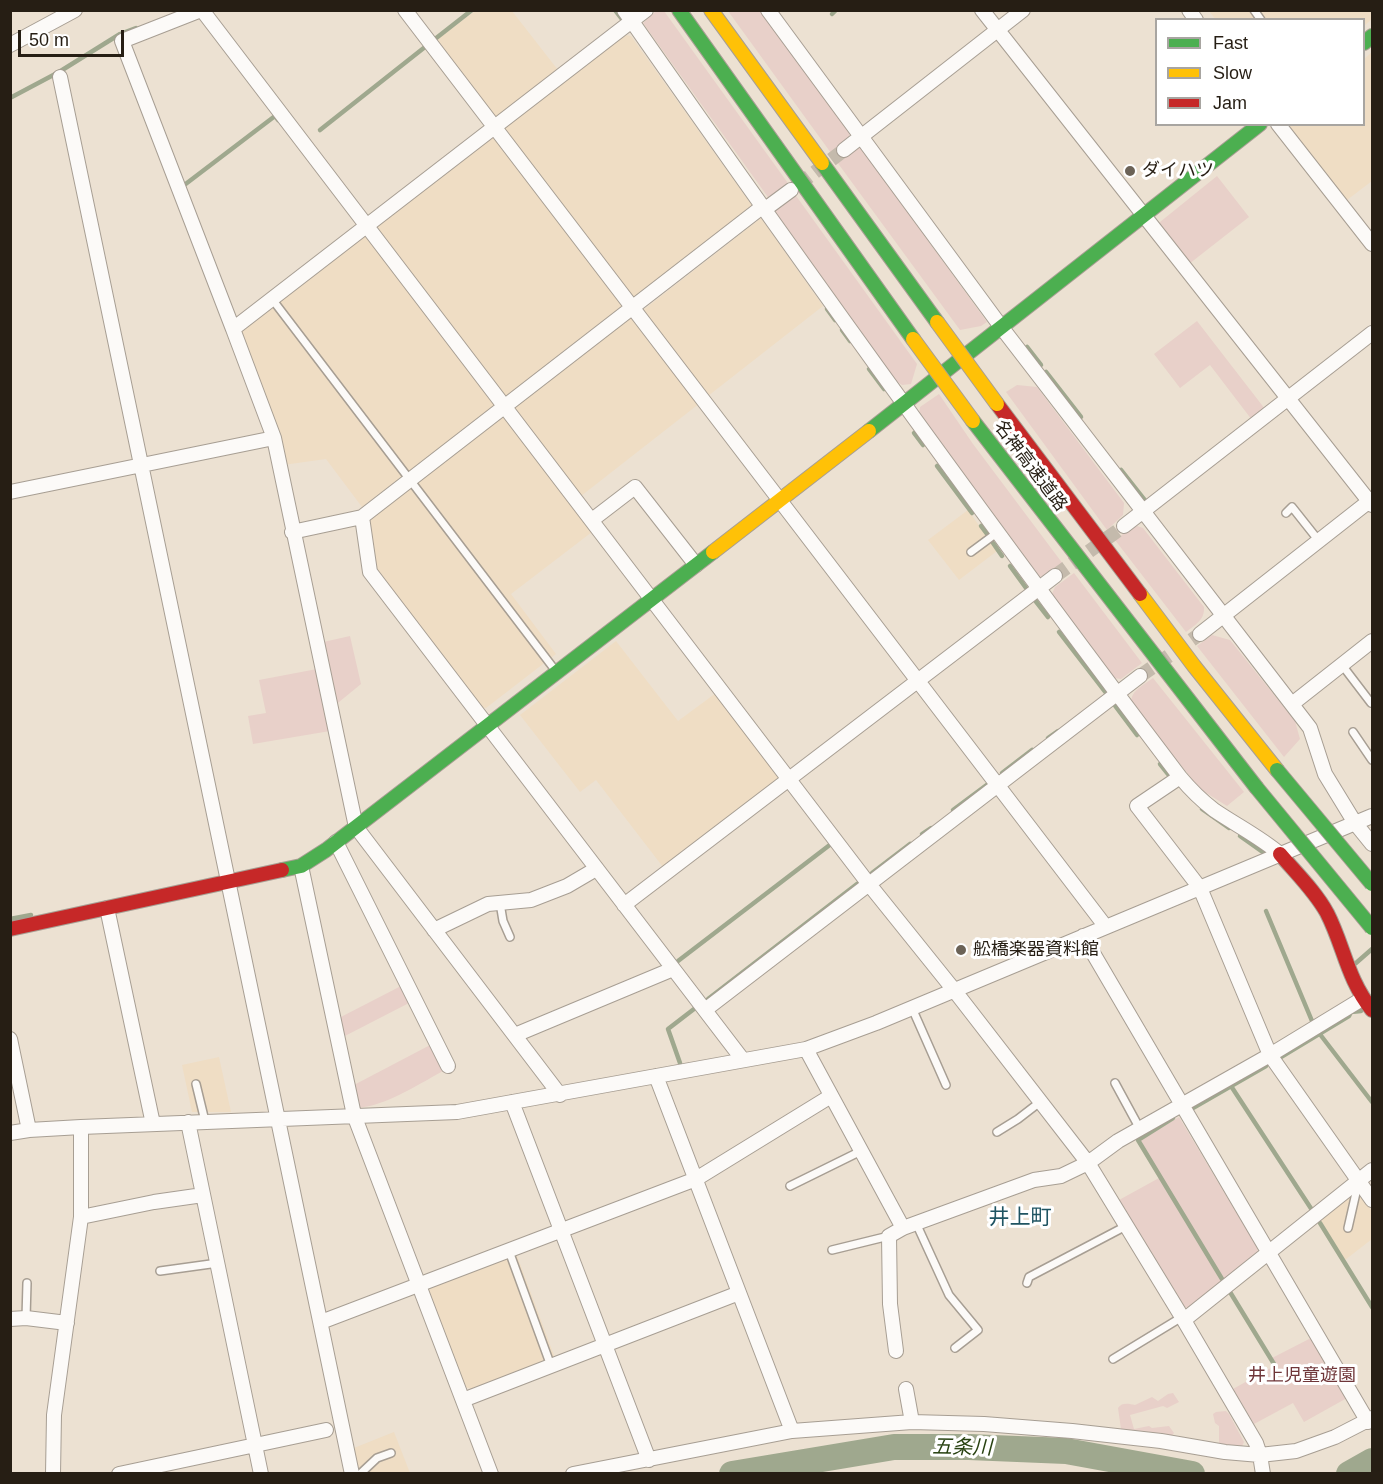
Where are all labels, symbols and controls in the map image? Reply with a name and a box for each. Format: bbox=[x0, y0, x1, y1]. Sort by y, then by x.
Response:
scale bar bbox=[21, 18, 128, 56]
legend bbox=[1155, 18, 1365, 126]
text: 50 m bbox=[29, 30, 69, 50]
text: Fast bbox=[1213, 33, 1248, 53]
text: Slow bbox=[1213, 63, 1252, 83]
text: Jam bbox=[1213, 93, 1247, 113]
place label: ダイハツ bbox=[1142, 160, 1214, 182]
marker: ダイハツ bbox=[1123, 164, 1137, 178]
street label: 名神高速道路 bbox=[989, 416, 1071, 516]
place label: 舩橋楽器資料館 bbox=[973, 939, 1099, 961]
marker: 舩橋楽器資料館 bbox=[954, 943, 968, 957]
district label: 井上町 bbox=[989, 1205, 1051, 1231]
park label: 井上児童遊園 bbox=[1248, 1365, 1356, 1387]
water label: 五条川 bbox=[932, 1435, 992, 1461]

